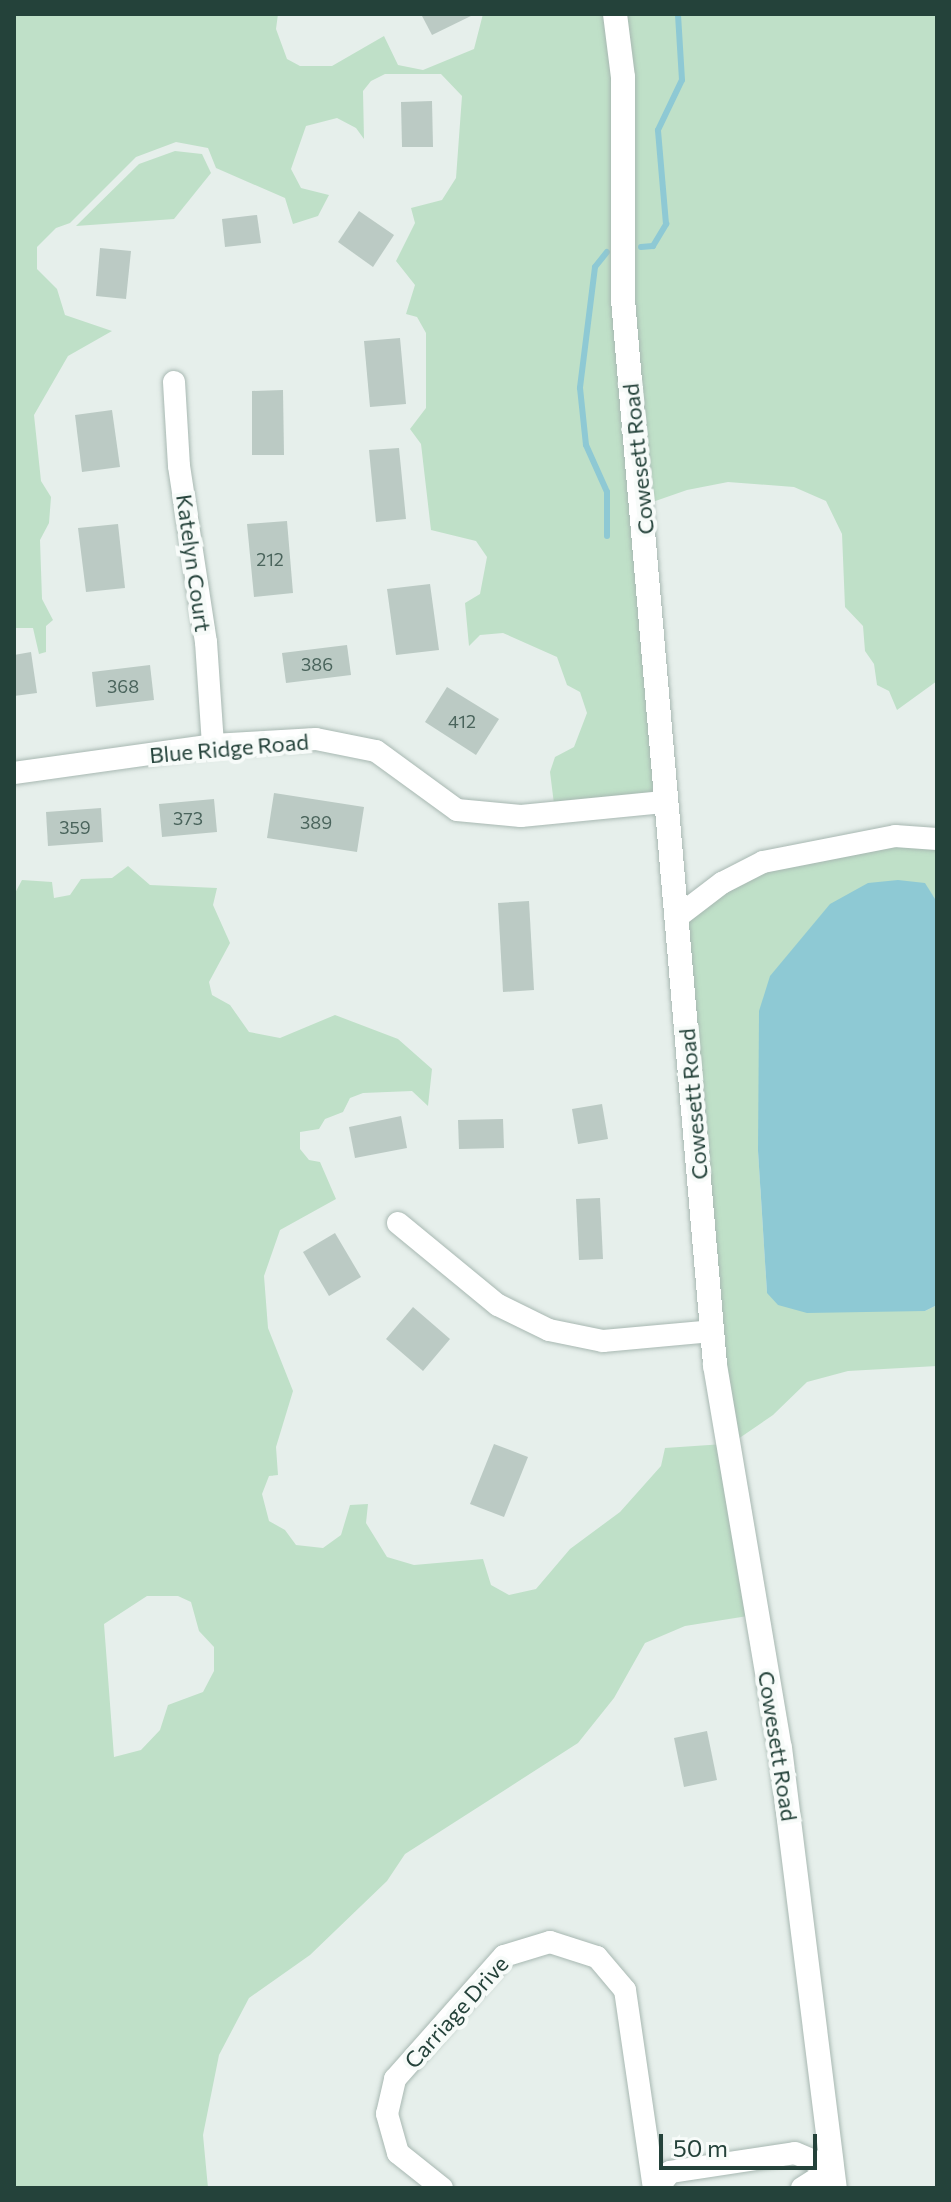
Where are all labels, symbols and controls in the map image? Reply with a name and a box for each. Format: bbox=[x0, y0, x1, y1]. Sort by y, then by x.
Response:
street label: Cowesett Road bbox=[617, 382, 659, 536]
street label: Katelyn Court bbox=[171, 492, 217, 634]
house number: 212 bbox=[256, 548, 284, 570]
house number: 386 bbox=[301, 653, 333, 675]
house number: 368 bbox=[107, 675, 139, 697]
house number: 412 bbox=[448, 710, 476, 732]
street label: Blue Ridge Road bbox=[148, 728, 310, 768]
house number: 373 bbox=[173, 807, 203, 829]
house number: 389 bbox=[300, 811, 332, 833]
house number: 359 bbox=[59, 816, 91, 838]
street label: Cowesett Road bbox=[673, 1027, 713, 1181]
street label: Cowesett Road bbox=[753, 1669, 803, 1823]
street label: Carriage Drive bbox=[399, 1950, 513, 2074]
scale bar bbox=[663, 2118, 821, 2168]
text: 50 m bbox=[673, 2133, 728, 2162]

